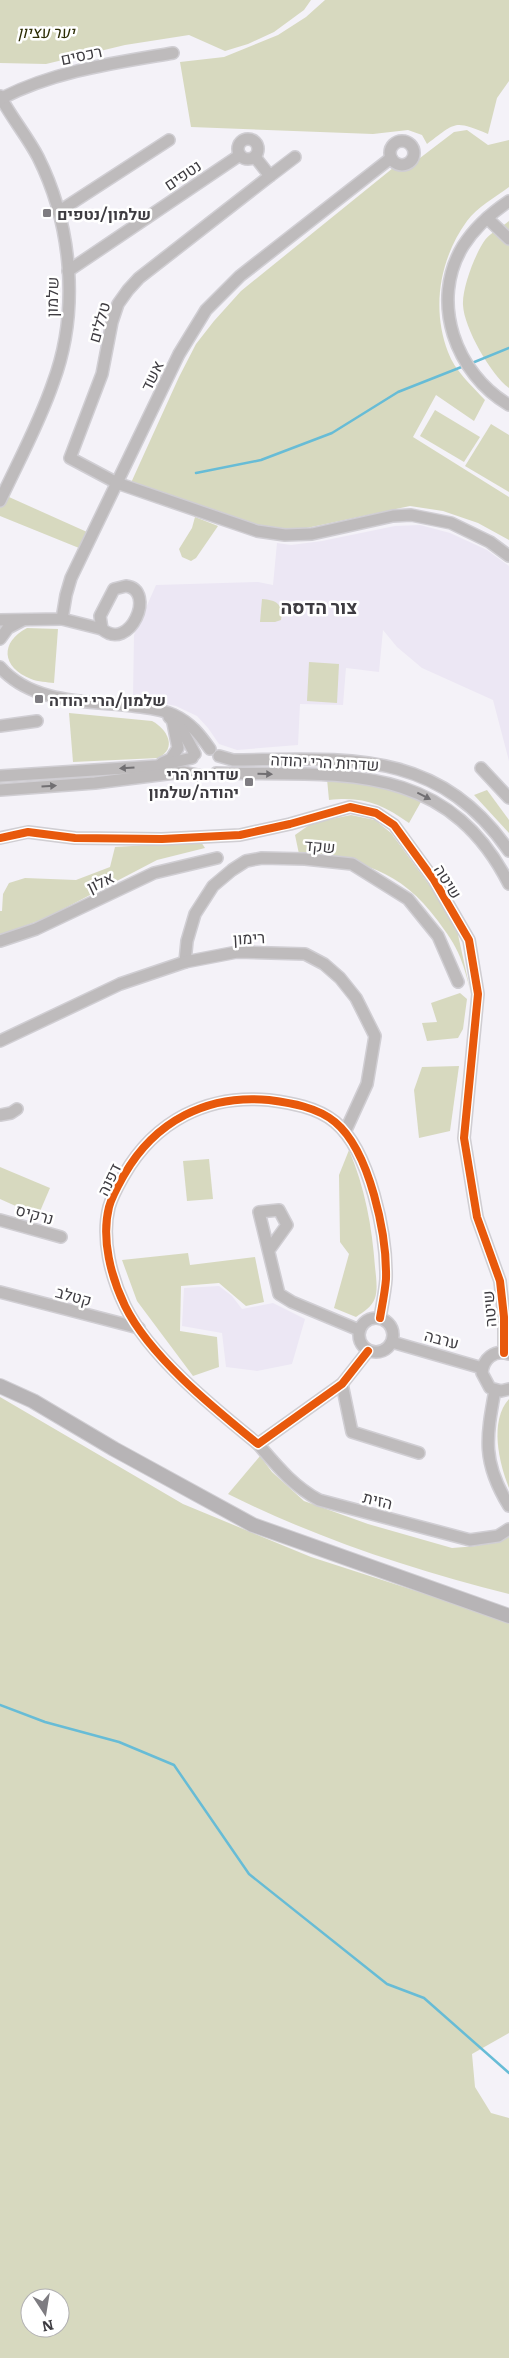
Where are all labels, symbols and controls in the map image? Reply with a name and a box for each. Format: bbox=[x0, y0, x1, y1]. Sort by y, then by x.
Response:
park label: יער עציון bbox=[17, 19, 76, 43]
street label: רכסים bbox=[58, 38, 104, 70]
street label: נטפים bbox=[158, 153, 206, 195]
place label: שלמון/נטפים bbox=[57, 201, 151, 225]
marker: שלמון/נטפים bbox=[41, 207, 53, 219]
street label: שלמון bbox=[39, 277, 63, 317]
street label: טללים bbox=[81, 299, 115, 345]
street label: אשד bbox=[133, 356, 169, 394]
district label: צור הדסה bbox=[281, 592, 357, 620]
place label: שלמון/הרי יהודה bbox=[49, 687, 166, 711]
marker: שלמון/הרי יהודה bbox=[33, 693, 45, 705]
street label: שדרות הרי יהודה bbox=[270, 746, 380, 776]
place label: שדרות הרי יהודה/שלמון bbox=[149, 761, 239, 803]
one-way arrow bbox=[119, 764, 135, 772]
one-way arrow bbox=[257, 770, 273, 778]
marker: שדרות הרי יהודה/שלמון bbox=[243, 776, 255, 788]
one-way arrow bbox=[41, 782, 57, 790]
one-way arrow bbox=[417, 792, 431, 800]
street label: שקד bbox=[304, 832, 336, 858]
street label: שיטה bbox=[429, 859, 469, 903]
street label: אלון bbox=[82, 864, 118, 898]
street label: רימון bbox=[232, 924, 266, 950]
street label: דפנה bbox=[90, 1159, 126, 1199]
street label: נרקיס bbox=[13, 1196, 57, 1230]
street label: קטלב bbox=[53, 1279, 95, 1311]
street label: שיטה bbox=[474, 1290, 502, 1328]
street label: ערבה bbox=[422, 1322, 462, 1354]
street label: הזית bbox=[361, 1484, 395, 1514]
north arrow bbox=[20, 2288, 70, 2338]
text: N bbox=[40, 2316, 56, 2338]

